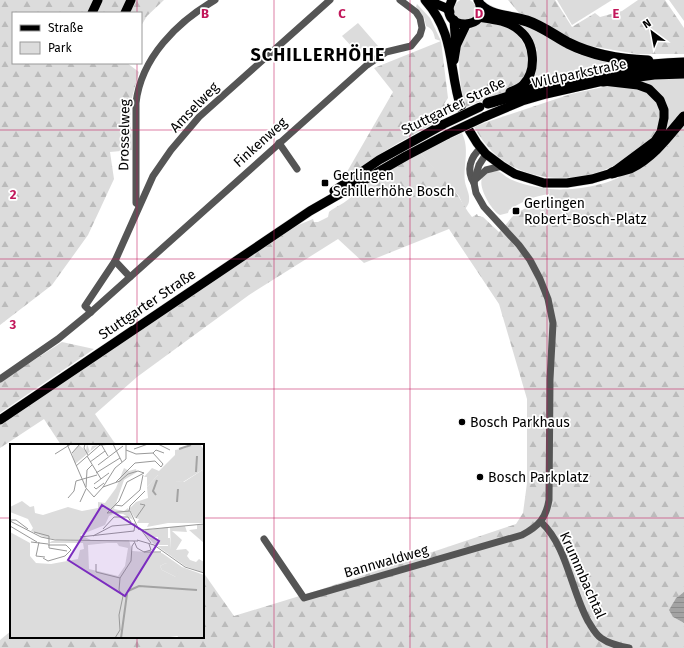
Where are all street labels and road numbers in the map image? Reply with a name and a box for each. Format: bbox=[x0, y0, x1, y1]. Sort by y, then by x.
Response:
street label: Wildparkstraße bbox=[530, 55, 628, 92]
street label: Stuttgarter Straße bbox=[398, 74, 508, 139]
street label: Amselweg bbox=[166, 78, 223, 136]
street label: Drosselweg bbox=[115, 98, 134, 171]
street label: Finkenweg bbox=[230, 113, 291, 171]
street label: Stuttgarter Straße bbox=[95, 266, 199, 343]
street label: Krummbachtal bbox=[556, 529, 609, 621]
street label: Bannwaldweg bbox=[342, 541, 431, 582]

